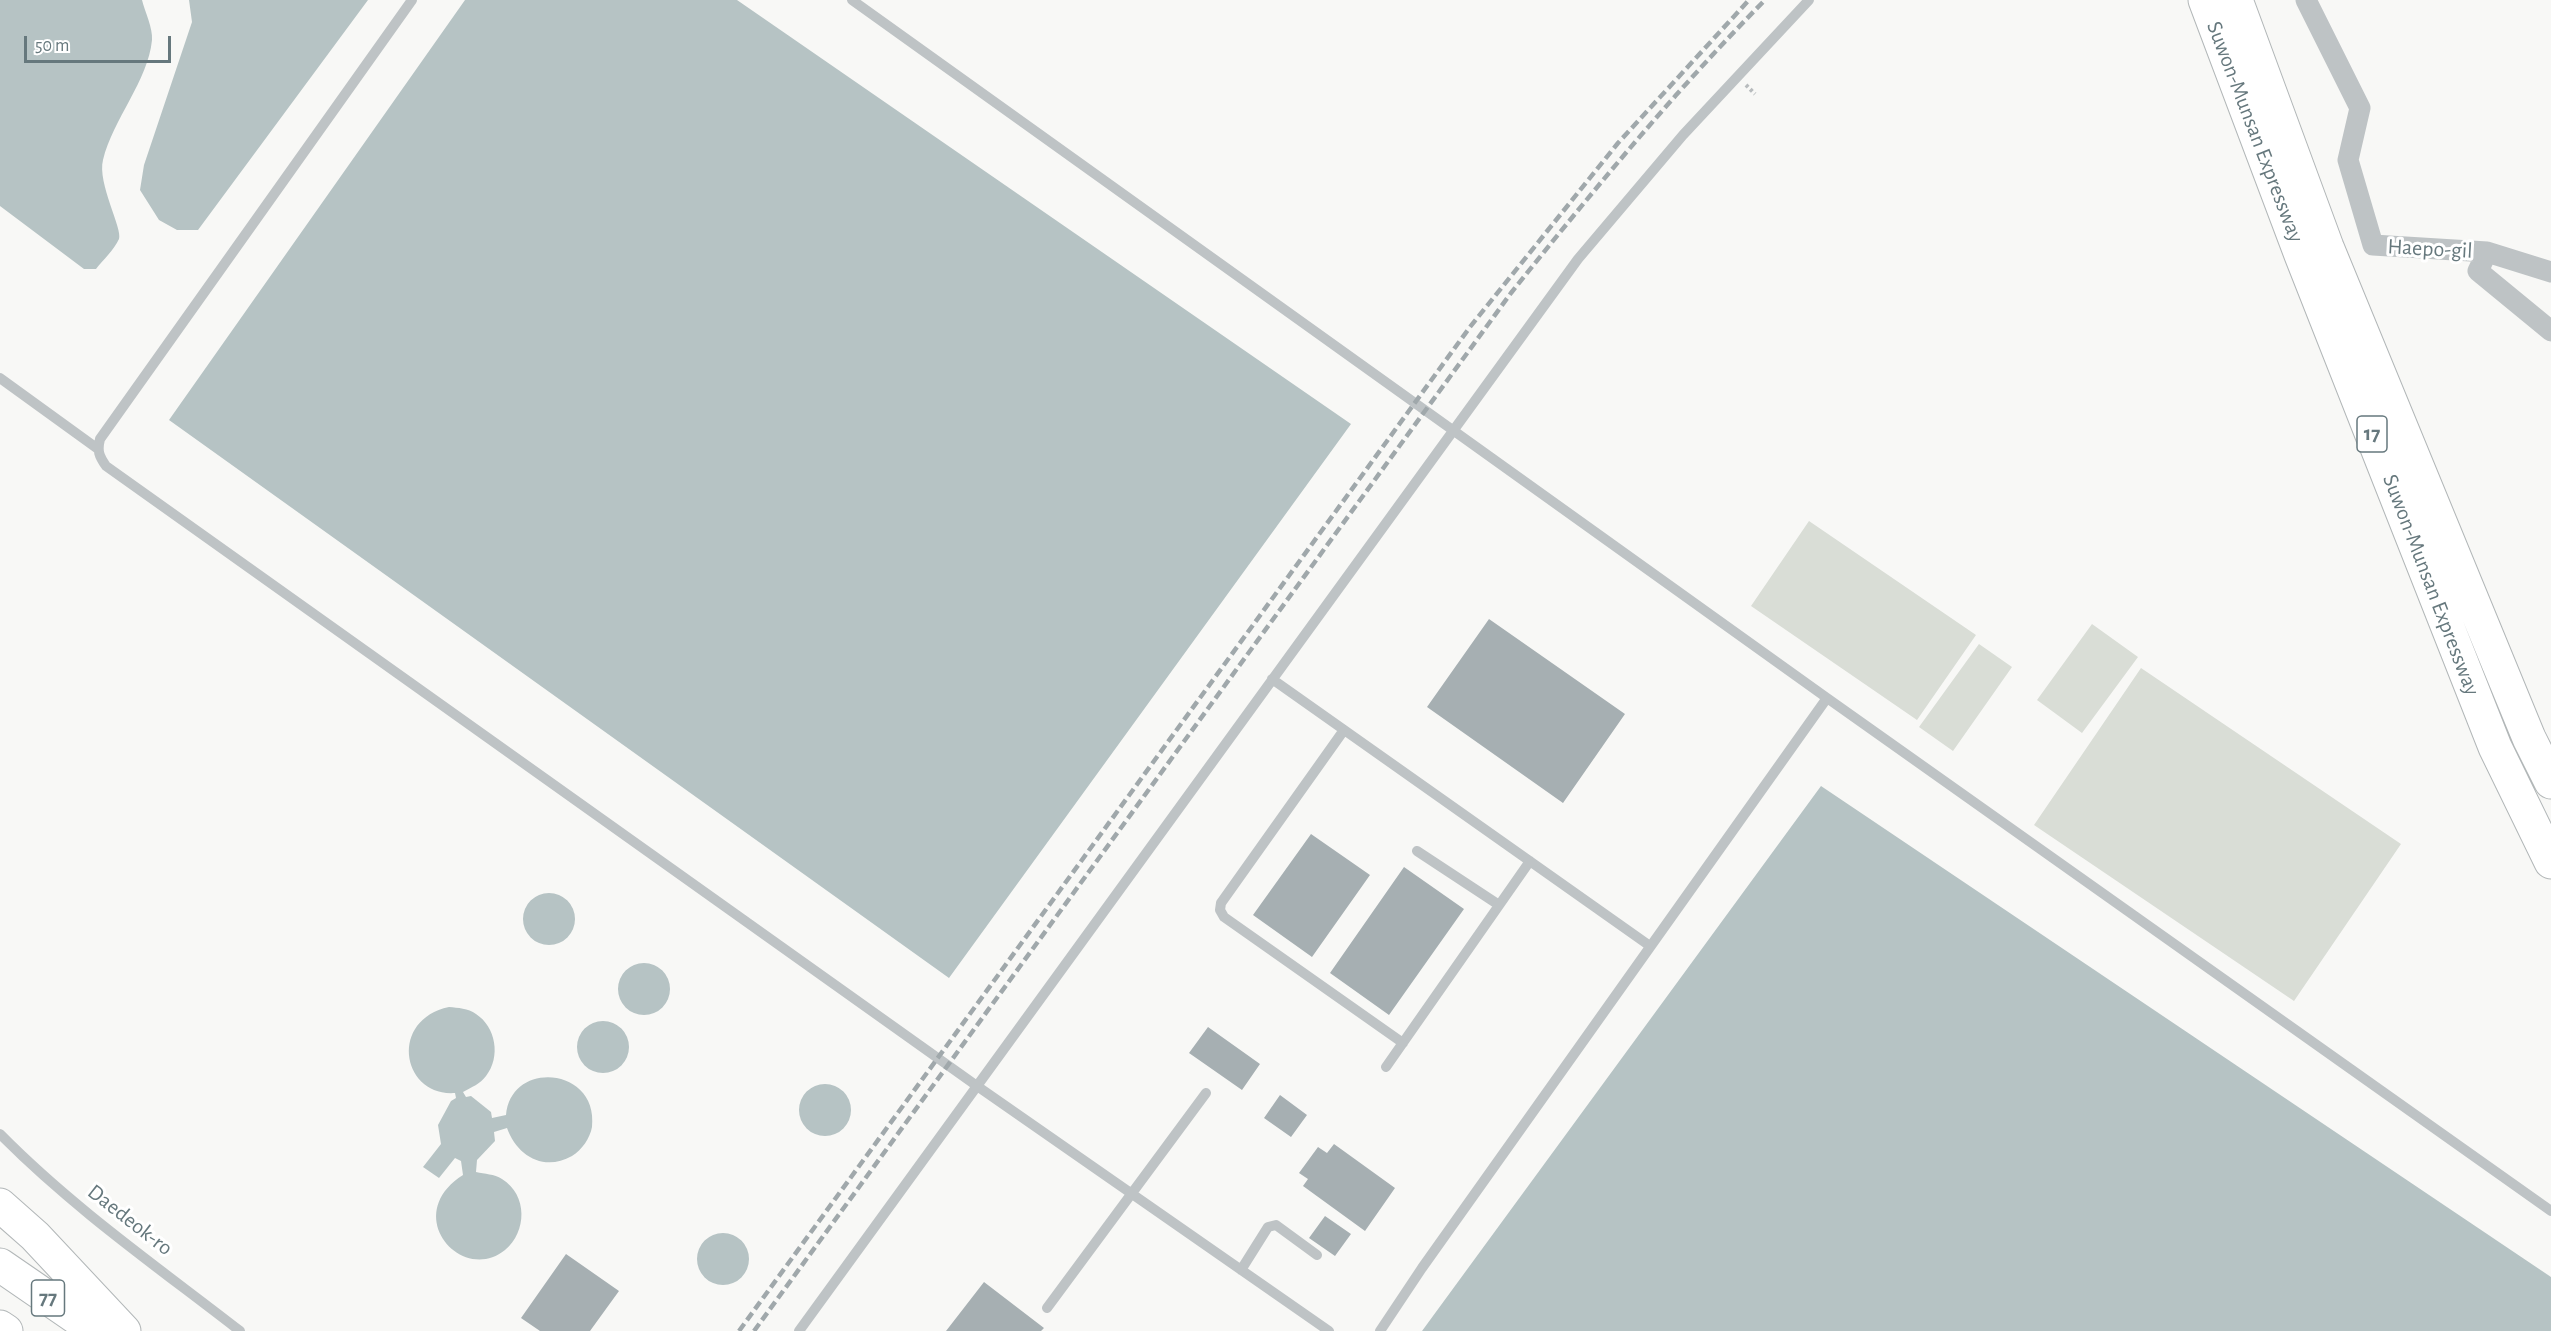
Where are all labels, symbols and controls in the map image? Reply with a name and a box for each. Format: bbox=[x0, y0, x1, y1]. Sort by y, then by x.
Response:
street label: Suwon-Munsan Expressway bbox=[2201, 18, 2309, 246]
scale bar bbox=[27, 24, 174, 62]
text: 50 m bbox=[35, 37, 69, 55]
street label: Haepo-gil bbox=[2387, 234, 2473, 264]
road number: 17 bbox=[2357, 416, 2387, 452]
street label: Suwon-Munsan Expressway bbox=[2377, 471, 2485, 699]
street label: Daedeok-ro bbox=[82, 1179, 178, 1261]
road number: 77 bbox=[32, 1280, 64, 1316]

